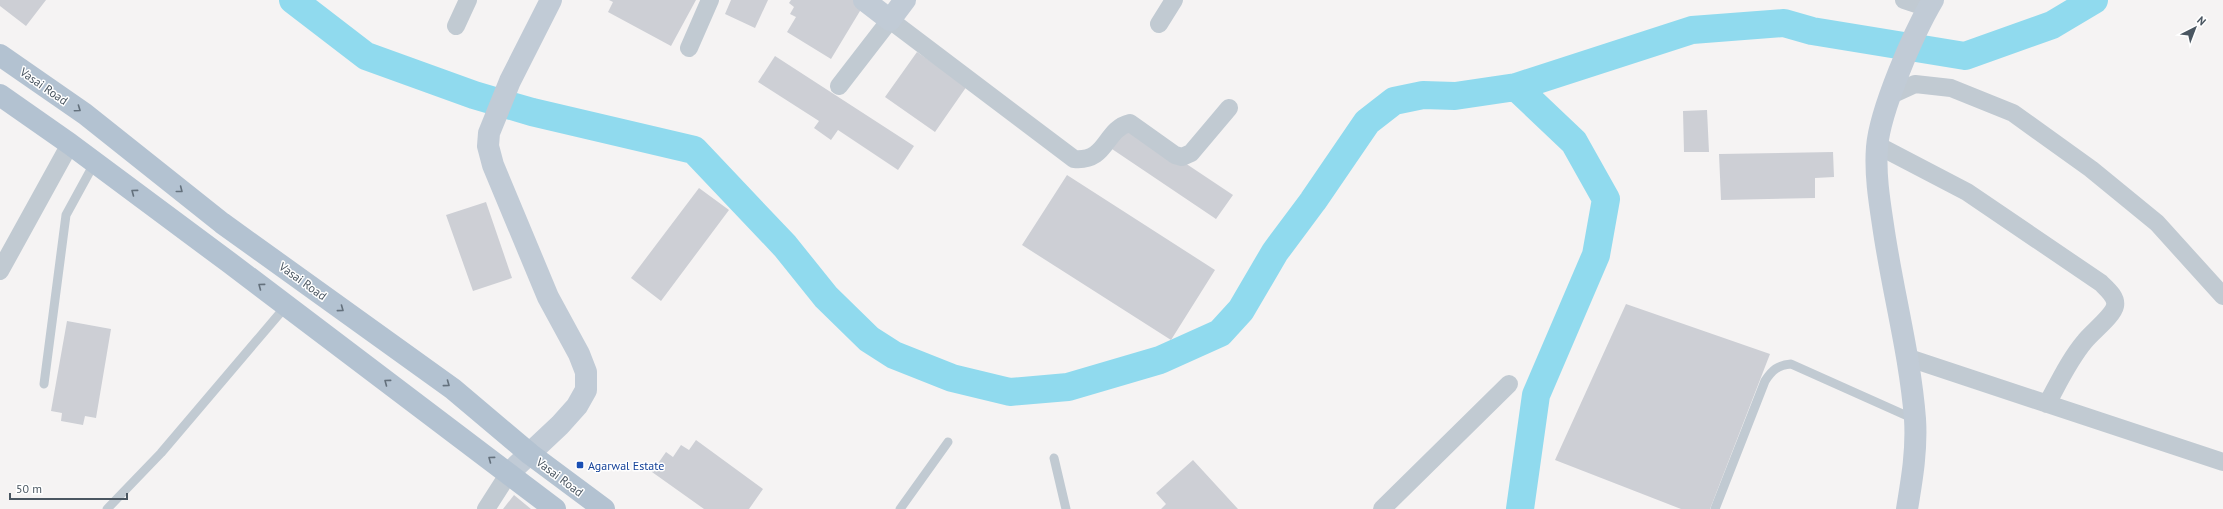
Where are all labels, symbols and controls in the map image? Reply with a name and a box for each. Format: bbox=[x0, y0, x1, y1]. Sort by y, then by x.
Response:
north arrow bbox=[2175, 8, 2215, 48]
text: N bbox=[2194, 13, 2209, 28]
street label: Vasai Road bbox=[16, 64, 71, 108]
one-way arrow bbox=[74, 104, 81, 112]
one-way arrow bbox=[176, 185, 183, 192]
one-way arrow bbox=[132, 190, 139, 197]
street label: Vasai Road bbox=[276, 258, 330, 303]
one-way arrow bbox=[259, 283, 266, 290]
one-way arrow bbox=[336, 304, 343, 311]
one-way arrow bbox=[442, 379, 449, 386]
one-way arrow bbox=[384, 380, 391, 387]
street label: Vasai Road bbox=[533, 454, 586, 500]
one-way arrow bbox=[488, 457, 495, 464]
place label: Agarwal Estate bbox=[588, 458, 664, 473]
marker: Agarwal Estate bbox=[575, 460, 585, 470]
scale bar bbox=[10, 475, 127, 501]
text: 50 m bbox=[16, 481, 42, 496]

